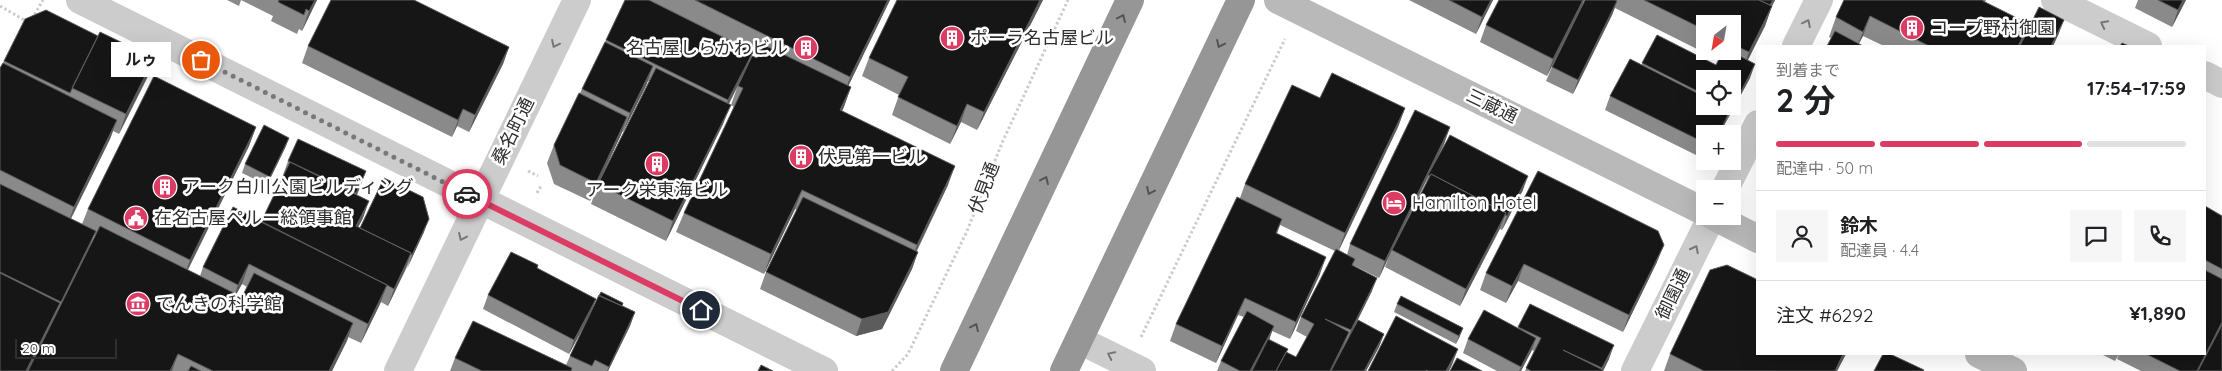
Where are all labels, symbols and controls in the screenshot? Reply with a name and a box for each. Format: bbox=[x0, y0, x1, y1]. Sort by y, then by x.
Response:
one-way arrow bbox=[1116, 14, 1126, 23]
north arrow bbox=[1696, 15, 1741, 60]
map controls bbox=[1696, 15, 1741, 225]
building icon: コープ野村御園 bbox=[1899, 15, 1925, 41]
place label: コープ野村御園 bbox=[1930, 16, 2055, 39]
one-way arrow bbox=[1801, 19, 1811, 28]
one-way arrow bbox=[2100, 20, 2109, 30]
building icon: ポーラ名古屋ビル bbox=[939, 25, 965, 51]
place label: ポーラ名古屋ビル bbox=[970, 26, 1114, 49]
building icon: 名古屋しらかわビル bbox=[793, 35, 819, 61]
place label: 名古屋しらかわビル bbox=[626, 36, 788, 59]
pin bbox=[180, 39, 222, 81]
one-way arrow bbox=[551, 39, 562, 48]
one-way arrow bbox=[1216, 39, 1226, 48]
callout: ルゥ bbox=[111, 42, 171, 78]
icon: bag bbox=[187, 46, 215, 74]
text: ルゥ bbox=[125, 49, 157, 69]
text: 到着まで bbox=[1776, 60, 1840, 80]
button: locate bbox=[1696, 70, 1741, 115]
text: 17:54–17:59 bbox=[2087, 76, 2186, 100]
text: 2 分 bbox=[1776, 80, 1835, 120]
street label: 三蔵通 bbox=[1463, 83, 1522, 128]
street label: 桑名町通 bbox=[486, 93, 539, 168]
button: + bbox=[1696, 125, 1741, 170]
building icon: 伏見第一ビル bbox=[788, 144, 814, 170]
place label: 伏見第一ビル bbox=[818, 145, 926, 168]
building icon: アーク栄東海ビル bbox=[644, 151, 670, 177]
street label: 伏見通 bbox=[963, 158, 1004, 217]
text: 配達中 · 50 m bbox=[1776, 158, 1873, 178]
courier bbox=[442, 169, 492, 219]
building icon: アーク白川公園ビルディング bbox=[152, 174, 178, 200]
place label: アーク白川公園ビルディング bbox=[182, 175, 414, 198]
one-way arrow bbox=[1038, 176, 1049, 185]
place label: アーク栄東海ビル bbox=[586, 178, 728, 201]
icon: car bbox=[453, 180, 481, 208]
button: − bbox=[1696, 180, 1741, 225]
one-way arrow bbox=[1146, 186, 1156, 195]
hotel icon: Hamilton Hotel bbox=[1381, 190, 1407, 216]
place label: Hamilton Hotel bbox=[1412, 191, 1537, 214]
public building icon: 在名古屋ペルー総領事館 bbox=[123, 205, 149, 231]
place label: 在名古屋ペルー総領事館 bbox=[154, 206, 352, 229]
button: person bbox=[1776, 210, 1828, 262]
button: chat bbox=[2070, 210, 2122, 262]
button: phone bbox=[2134, 210, 2186, 262]
text: 鈴木 bbox=[1840, 213, 1878, 237]
one-way arrow bbox=[457, 232, 468, 241]
text: 配達員 · 4.4 bbox=[1840, 240, 1919, 260]
one-way arrow bbox=[1689, 245, 1700, 254]
street label: 御園通 bbox=[1650, 264, 1695, 323]
pin bbox=[680, 289, 722, 331]
museum icon: でんきの科学館 bbox=[125, 291, 151, 317]
place label: でんきの科学館 bbox=[156, 292, 282, 315]
icon: home bbox=[687, 296, 715, 324]
text: ¥1,890 bbox=[2129, 301, 2186, 325]
text: 注文 #6292 bbox=[1776, 303, 1874, 327]
one-way arrow bbox=[969, 323, 979, 332]
scale bar bbox=[15, 336, 118, 359]
text: 20 m bbox=[22, 339, 55, 357]
one-way arrow bbox=[1107, 351, 1116, 361]

